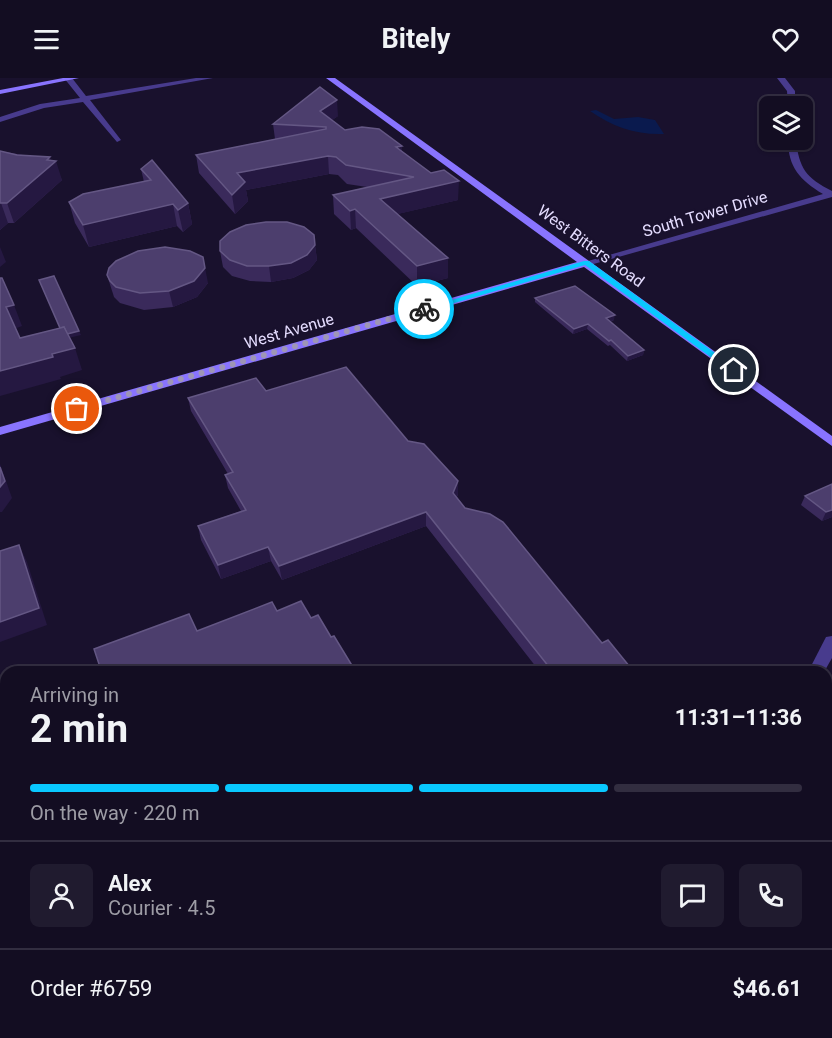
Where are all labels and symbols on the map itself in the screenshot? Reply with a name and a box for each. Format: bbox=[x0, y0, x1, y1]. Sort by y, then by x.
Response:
street label: South Tower Drive bbox=[640, 187, 770, 241]
street label: West Bitters Road bbox=[534, 201, 648, 291]
courier bbox=[394, 279, 454, 339]
street label: West Avenue bbox=[242, 309, 336, 353]
pin bbox=[708, 344, 759, 395]
pin bbox=[51, 383, 102, 434]

